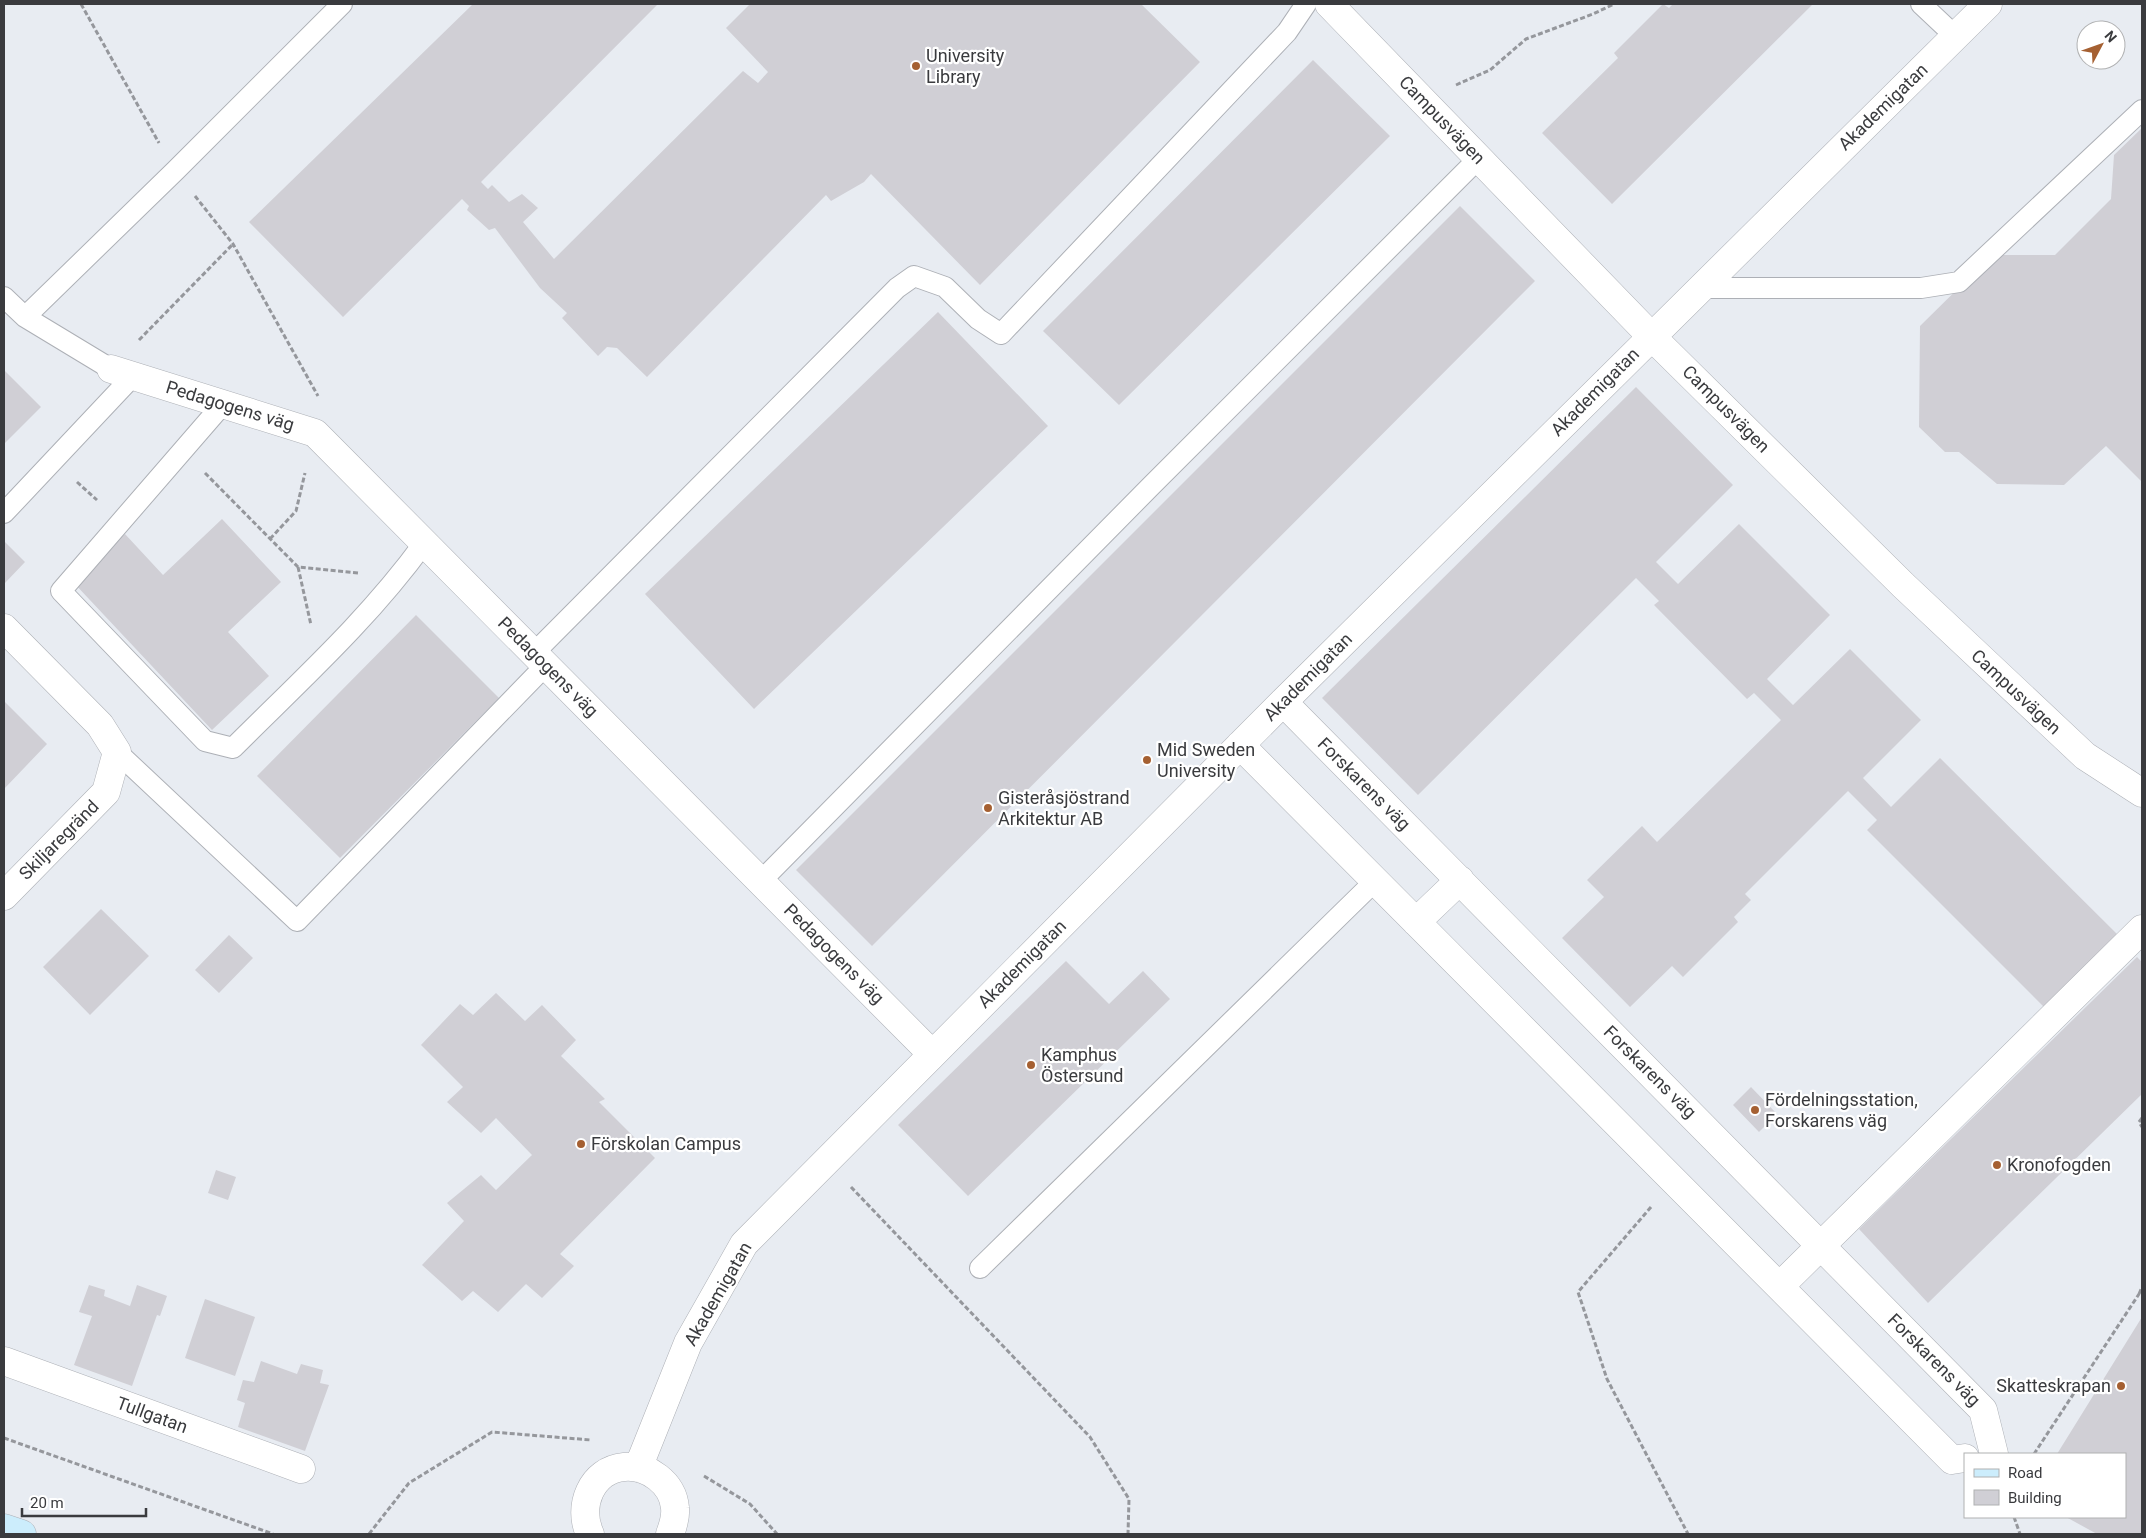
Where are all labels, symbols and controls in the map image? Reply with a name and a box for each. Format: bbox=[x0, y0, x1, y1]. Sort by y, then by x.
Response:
north arrow bbox=[2076, 20, 2126, 70]
text: N bbox=[2102, 27, 2120, 45]
place label: University Library bbox=[926, 45, 1005, 87]
street label: Akademigatan bbox=[1834, 59, 1932, 154]
marker: University Library bbox=[910, 60, 922, 72]
street label: Campusvägen bbox=[1395, 71, 1490, 168]
street label: Akademigatan bbox=[1546, 343, 1643, 440]
street label: Campusvägen bbox=[1678, 361, 1774, 457]
street label: Pedagogens väg bbox=[164, 376, 297, 435]
street label: Pedagogens väg bbox=[494, 612, 603, 721]
street label: Akademigatan bbox=[1259, 628, 1356, 725]
street label: Campusvägen bbox=[1967, 645, 2065, 738]
street label: Forskarens väg bbox=[1314, 733, 1415, 834]
place label: Mid Sweden University bbox=[1157, 739, 1255, 781]
marker: Mid Sweden University bbox=[1141, 754, 1153, 766]
place label: Gisteråsjöstrand Arkitektur AB bbox=[998, 787, 1130, 829]
street label: Skiljaregränd bbox=[14, 795, 103, 884]
marker: Gisteråsjöstrand Arkitektur AB bbox=[982, 802, 994, 814]
street label: Pedagogens väg bbox=[780, 899, 889, 1008]
street label: Akademigatan bbox=[973, 915, 1070, 1012]
street label: Forskarens väg bbox=[1600, 1021, 1701, 1122]
place label: Kamphus Östersund bbox=[1041, 1044, 1124, 1086]
marker: Kamphus Östersund bbox=[1025, 1059, 1037, 1071]
place label: Fördelningsstation, Forskarens väg bbox=[1765, 1089, 1918, 1131]
marker: Fördelningsstation, Forskarens väg bbox=[1749, 1104, 1761, 1116]
place label: Förskolan Campus bbox=[591, 1133, 741, 1154]
marker: Förskolan Campus bbox=[575, 1138, 587, 1150]
place label: Kronofogden bbox=[2007, 1154, 2111, 1175]
marker: Kronofogden bbox=[1991, 1159, 2003, 1171]
street label: Akademigatan bbox=[679, 1238, 756, 1349]
street label: Forskarens väg bbox=[1884, 1309, 1985, 1410]
place label: Skatteskrapan bbox=[1996, 1375, 2111, 1396]
marker: Skatteskrapan bbox=[2115, 1380, 2127, 1392]
street label: Tullgatan bbox=[114, 1392, 191, 1437]
legend bbox=[1964, 1453, 2126, 1518]
text: Road bbox=[2008, 1464, 2042, 1482]
scale bar bbox=[22, 1486, 146, 1518]
text: Building bbox=[2008, 1489, 2062, 1507]
text: 20 m bbox=[30, 1494, 64, 1512]

